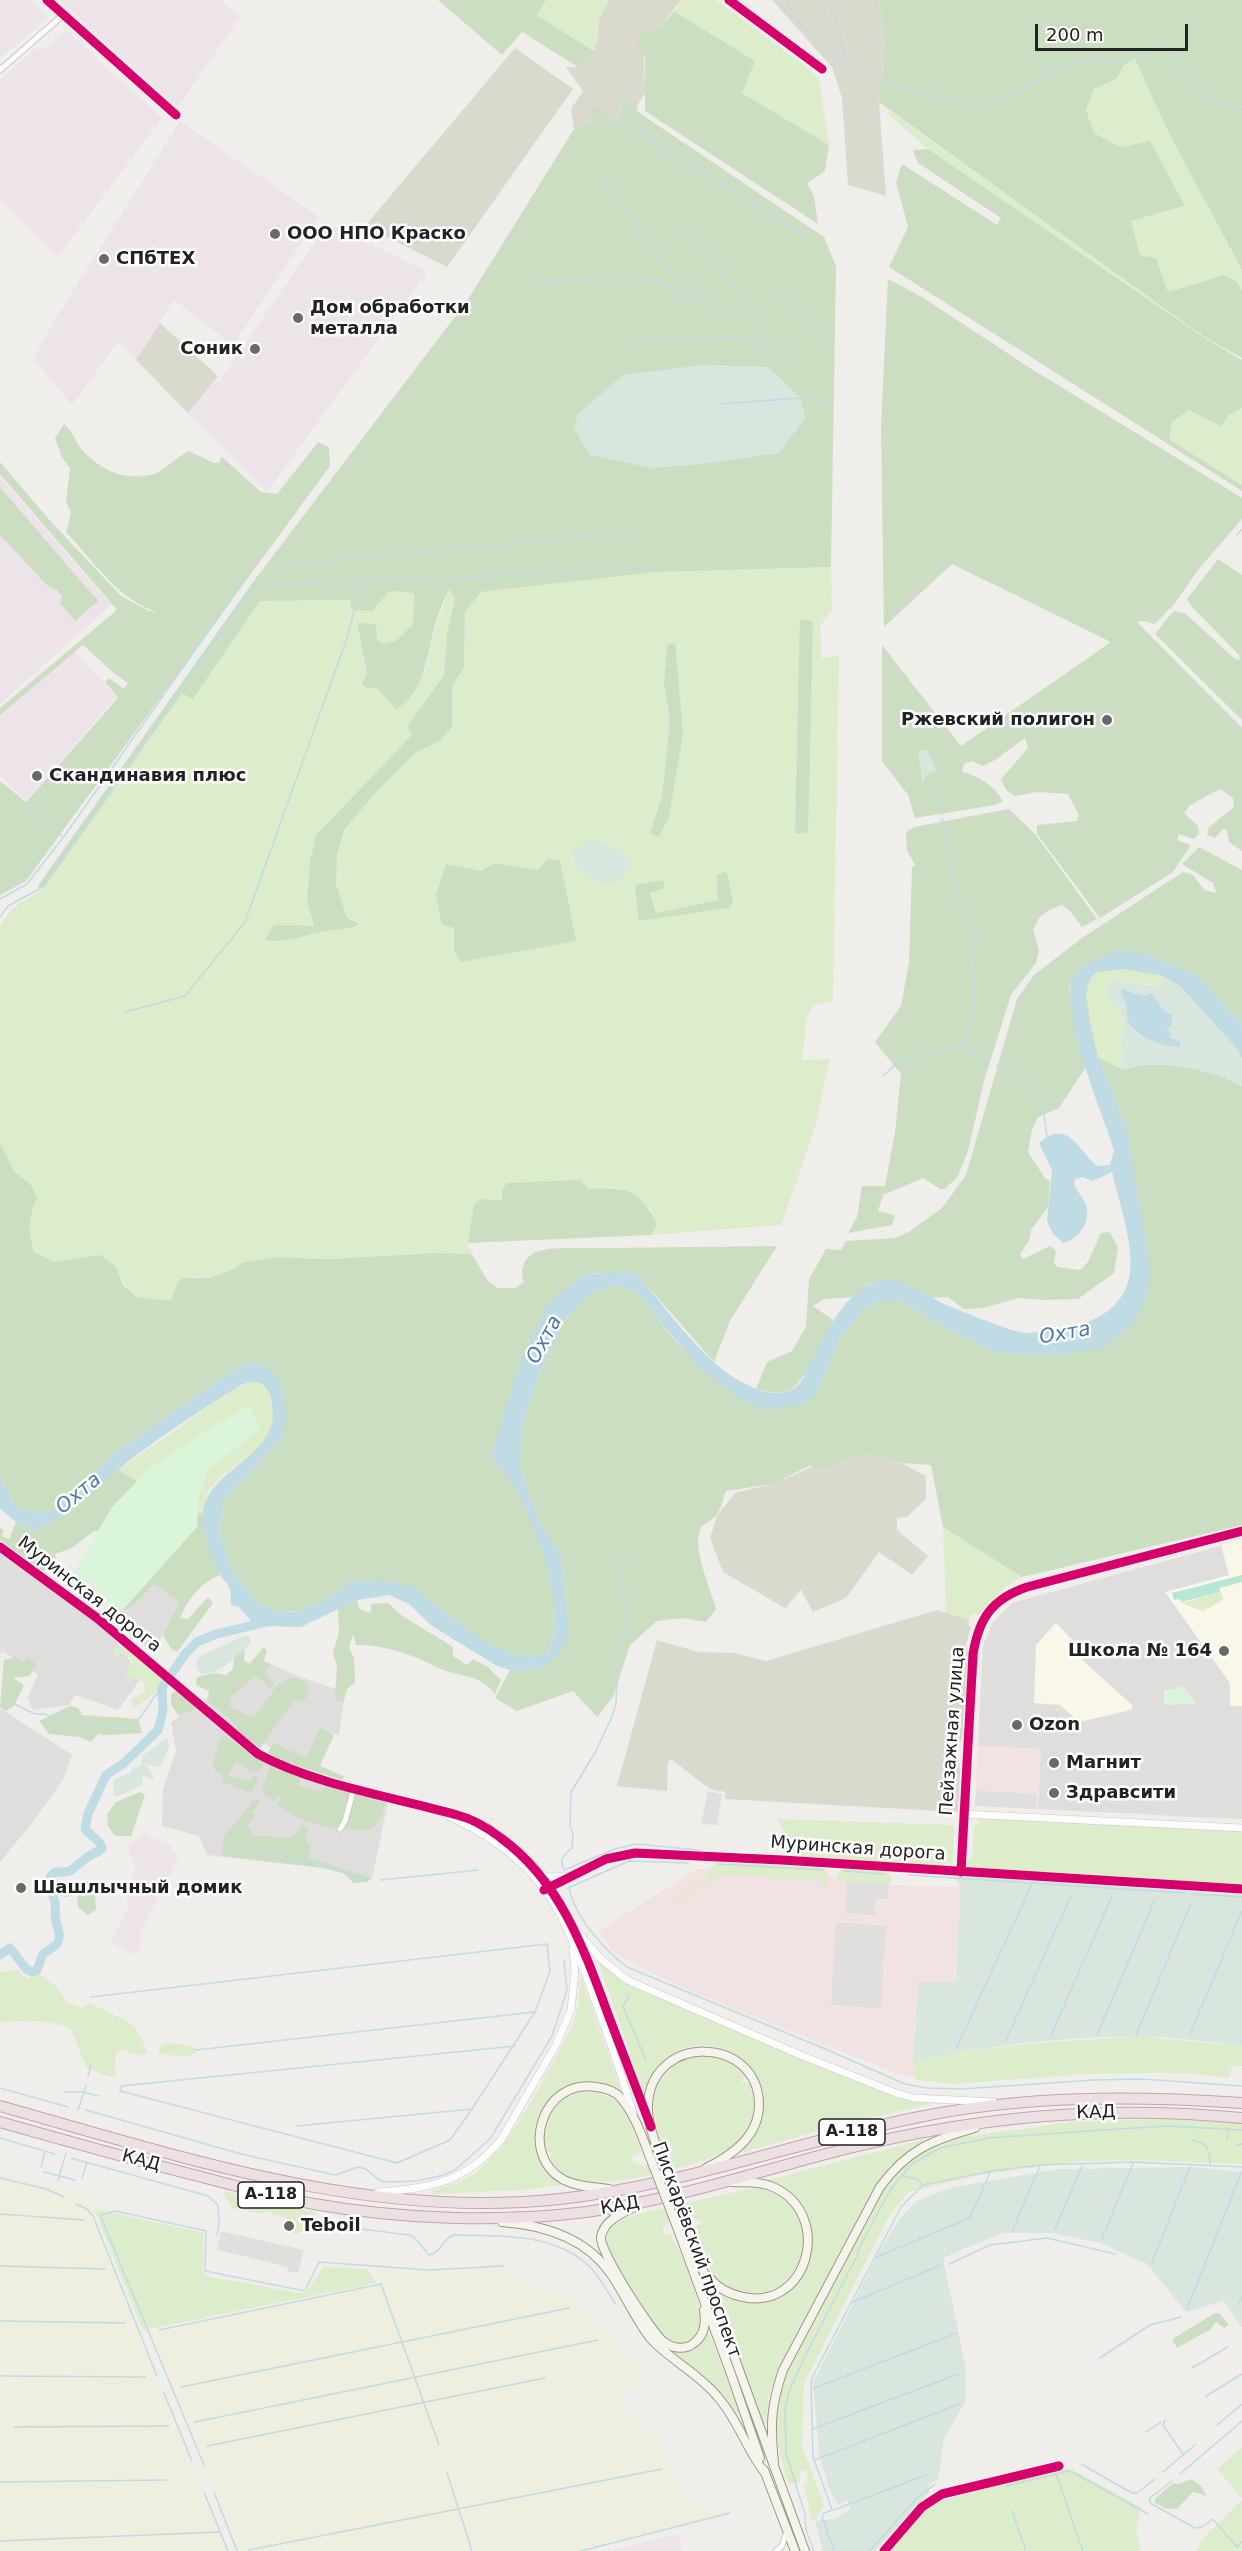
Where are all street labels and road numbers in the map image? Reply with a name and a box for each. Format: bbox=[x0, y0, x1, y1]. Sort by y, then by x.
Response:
street label: Муринская дорога bbox=[13, 1532, 165, 1658]
street label: Пейзажная улица bbox=[936, 1646, 970, 1816]
street label: Муринская дорога bbox=[770, 1832, 946, 1866]
street label: КАД bbox=[1076, 2102, 1116, 2124]
road number: А-118 bbox=[819, 2119, 885, 2145]
street label: Пискарёвский проспект bbox=[647, 2139, 745, 2361]
street label: КАД bbox=[119, 2146, 163, 2176]
road number: А-118 bbox=[238, 2182, 304, 2208]
street label: КАД bbox=[599, 2192, 641, 2220]

